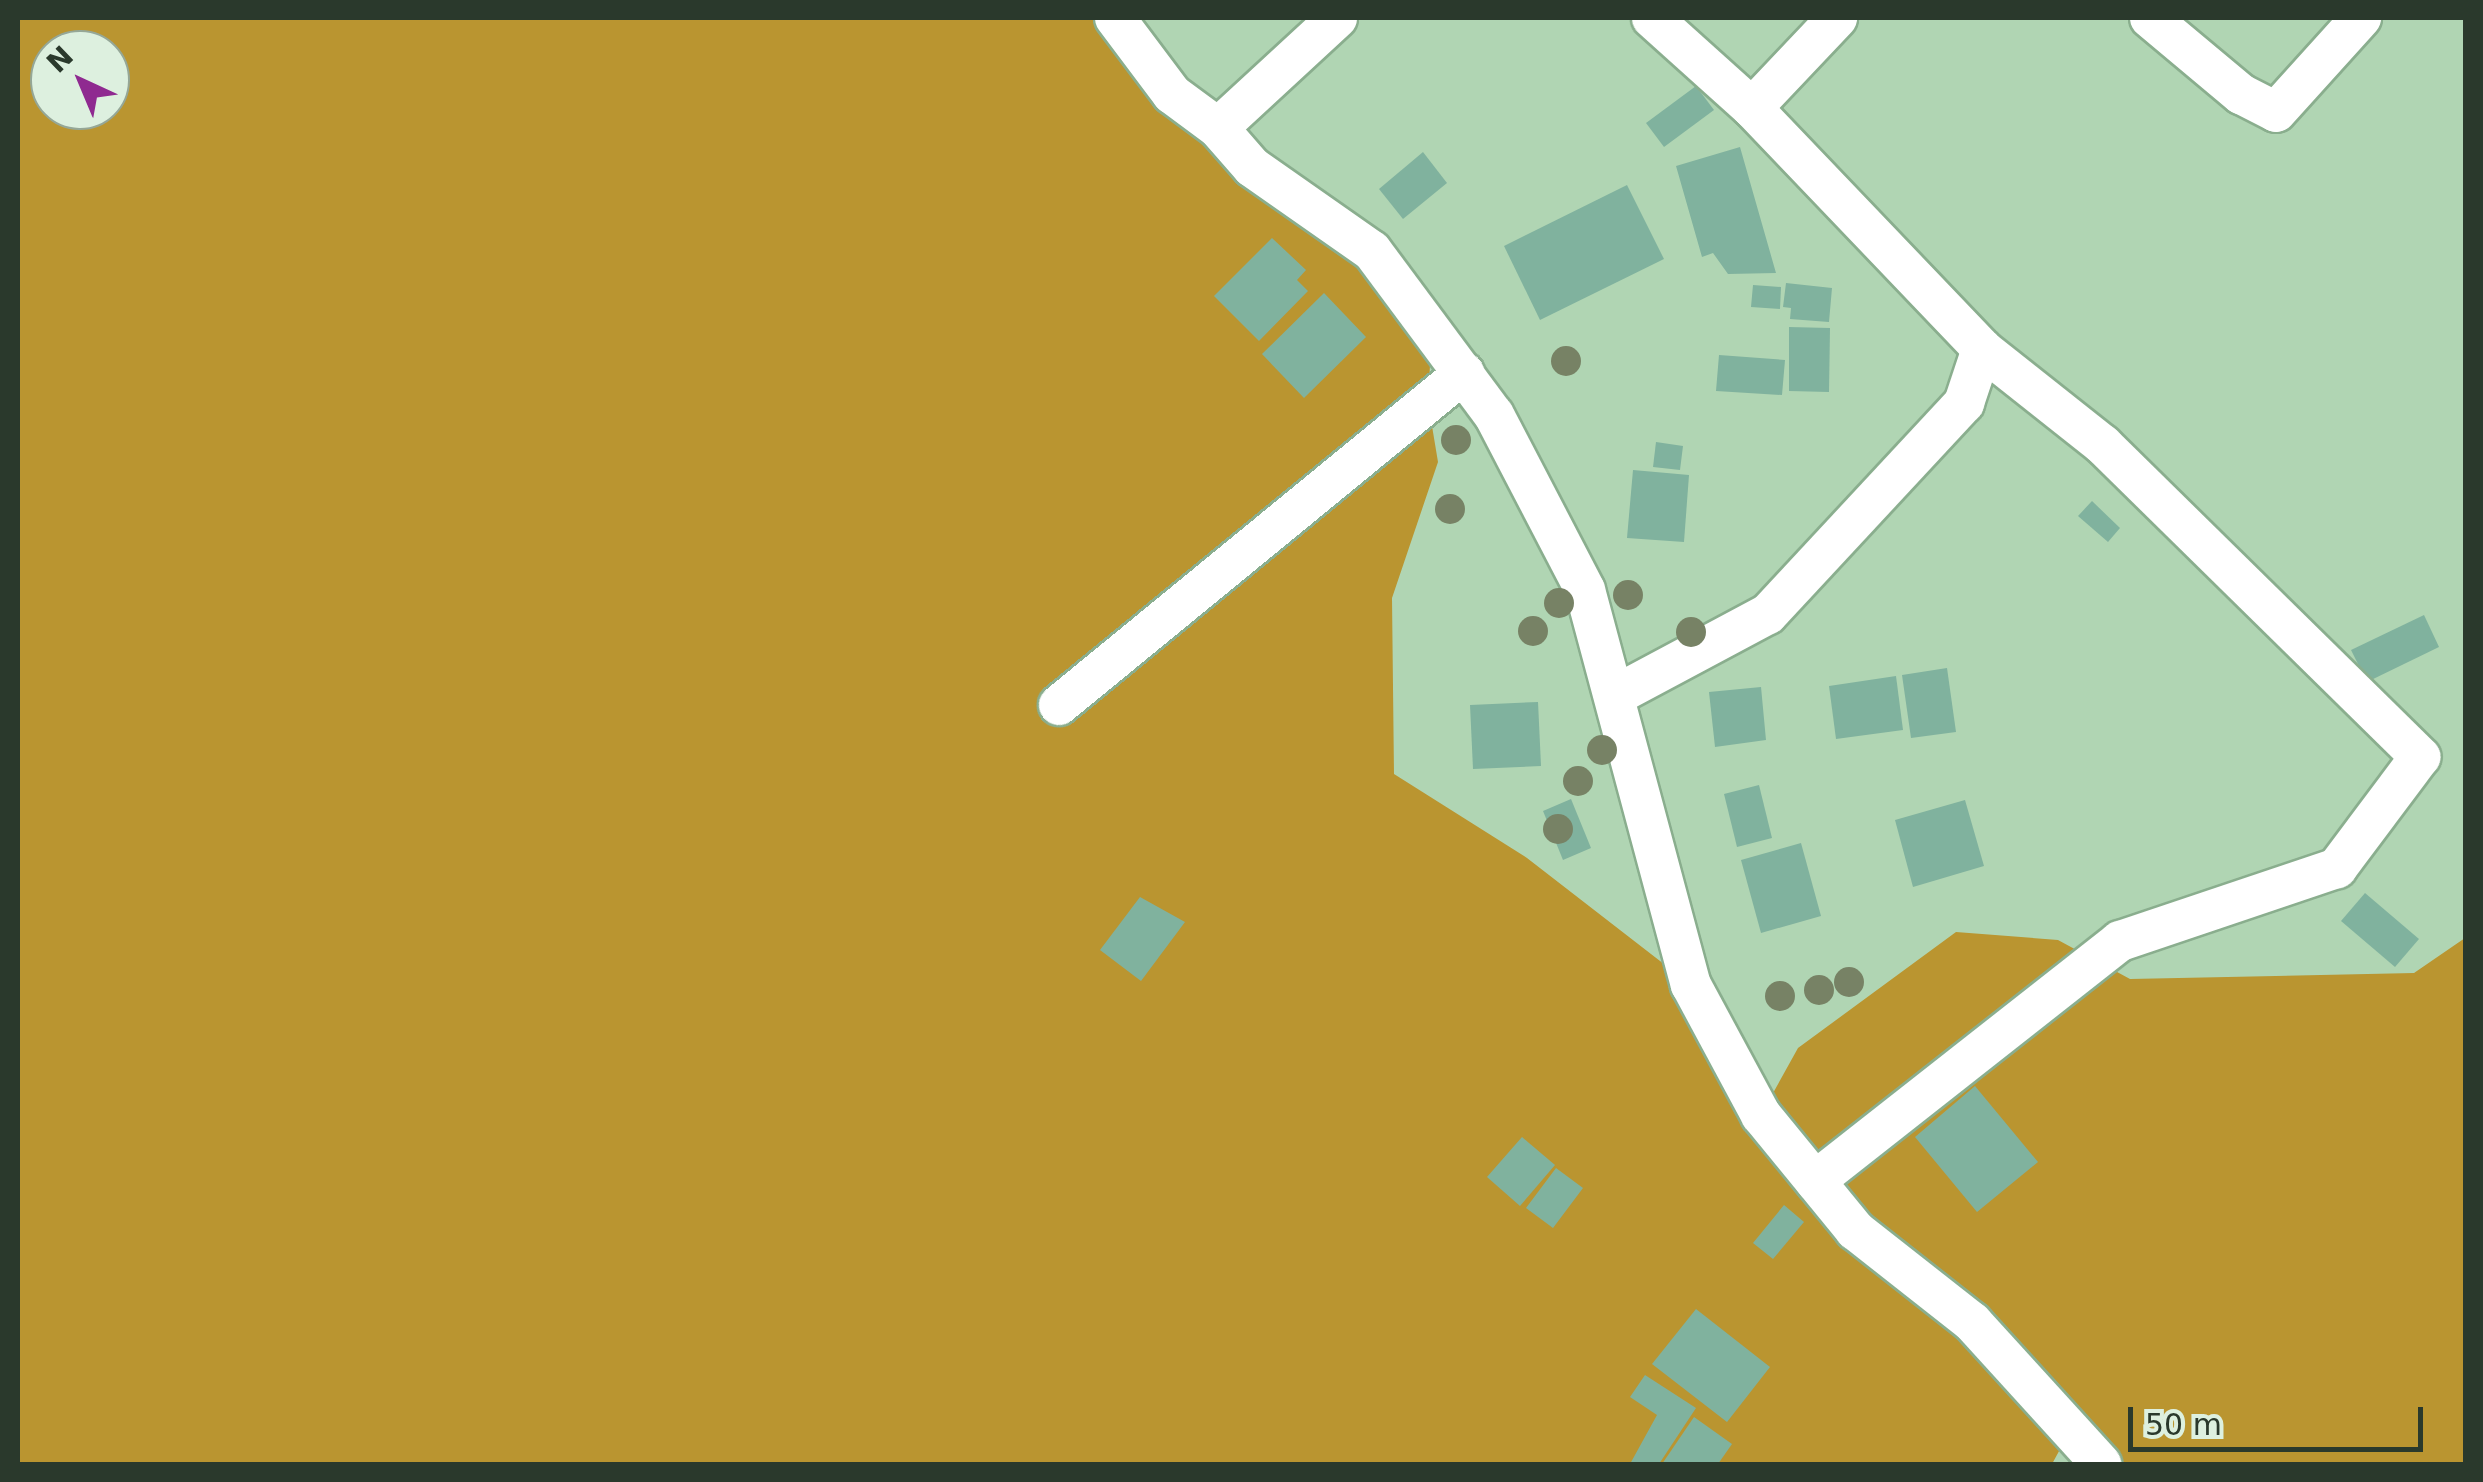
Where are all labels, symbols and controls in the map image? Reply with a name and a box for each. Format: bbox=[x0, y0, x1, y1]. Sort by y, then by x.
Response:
north arrow bbox=[30, 30, 130, 130]
text: N bbox=[40, 39, 80, 80]
scale bar bbox=[2133, 1387, 2428, 1449]
text: 50 m bbox=[2145, 1407, 2222, 1442]

